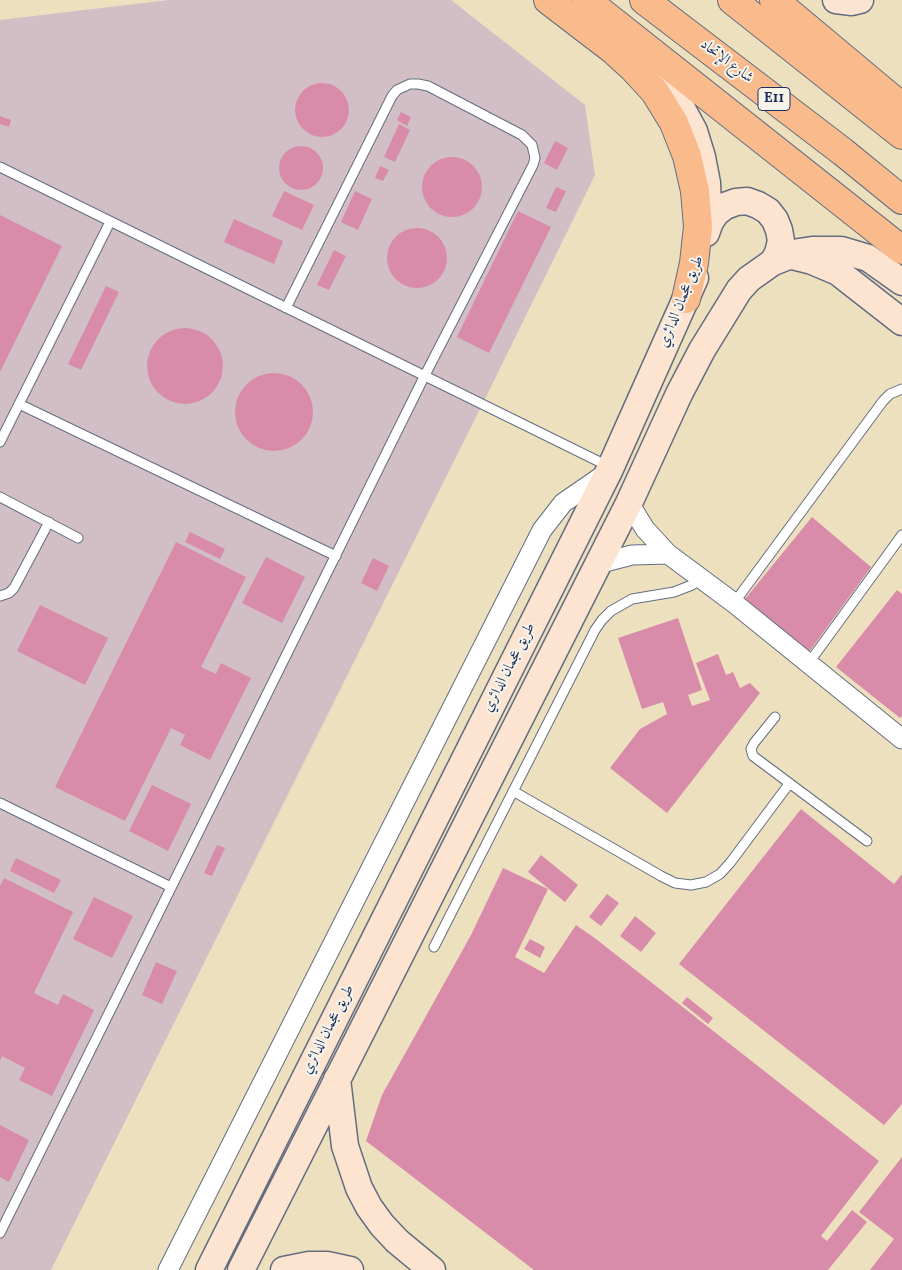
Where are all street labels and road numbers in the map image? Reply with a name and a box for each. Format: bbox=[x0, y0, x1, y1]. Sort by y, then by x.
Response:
street label: شارع الإتحاد bbox=[696, 36, 756, 88]
road number: E11 bbox=[758, 88, 790, 110]
street label: طريق عجمان الدائري bbox=[655, 253, 709, 351]
street label: طريق عجمان الدائري bbox=[480, 620, 540, 716]
street label: طريق عجمان الدائري bbox=[299, 982, 359, 1078]

